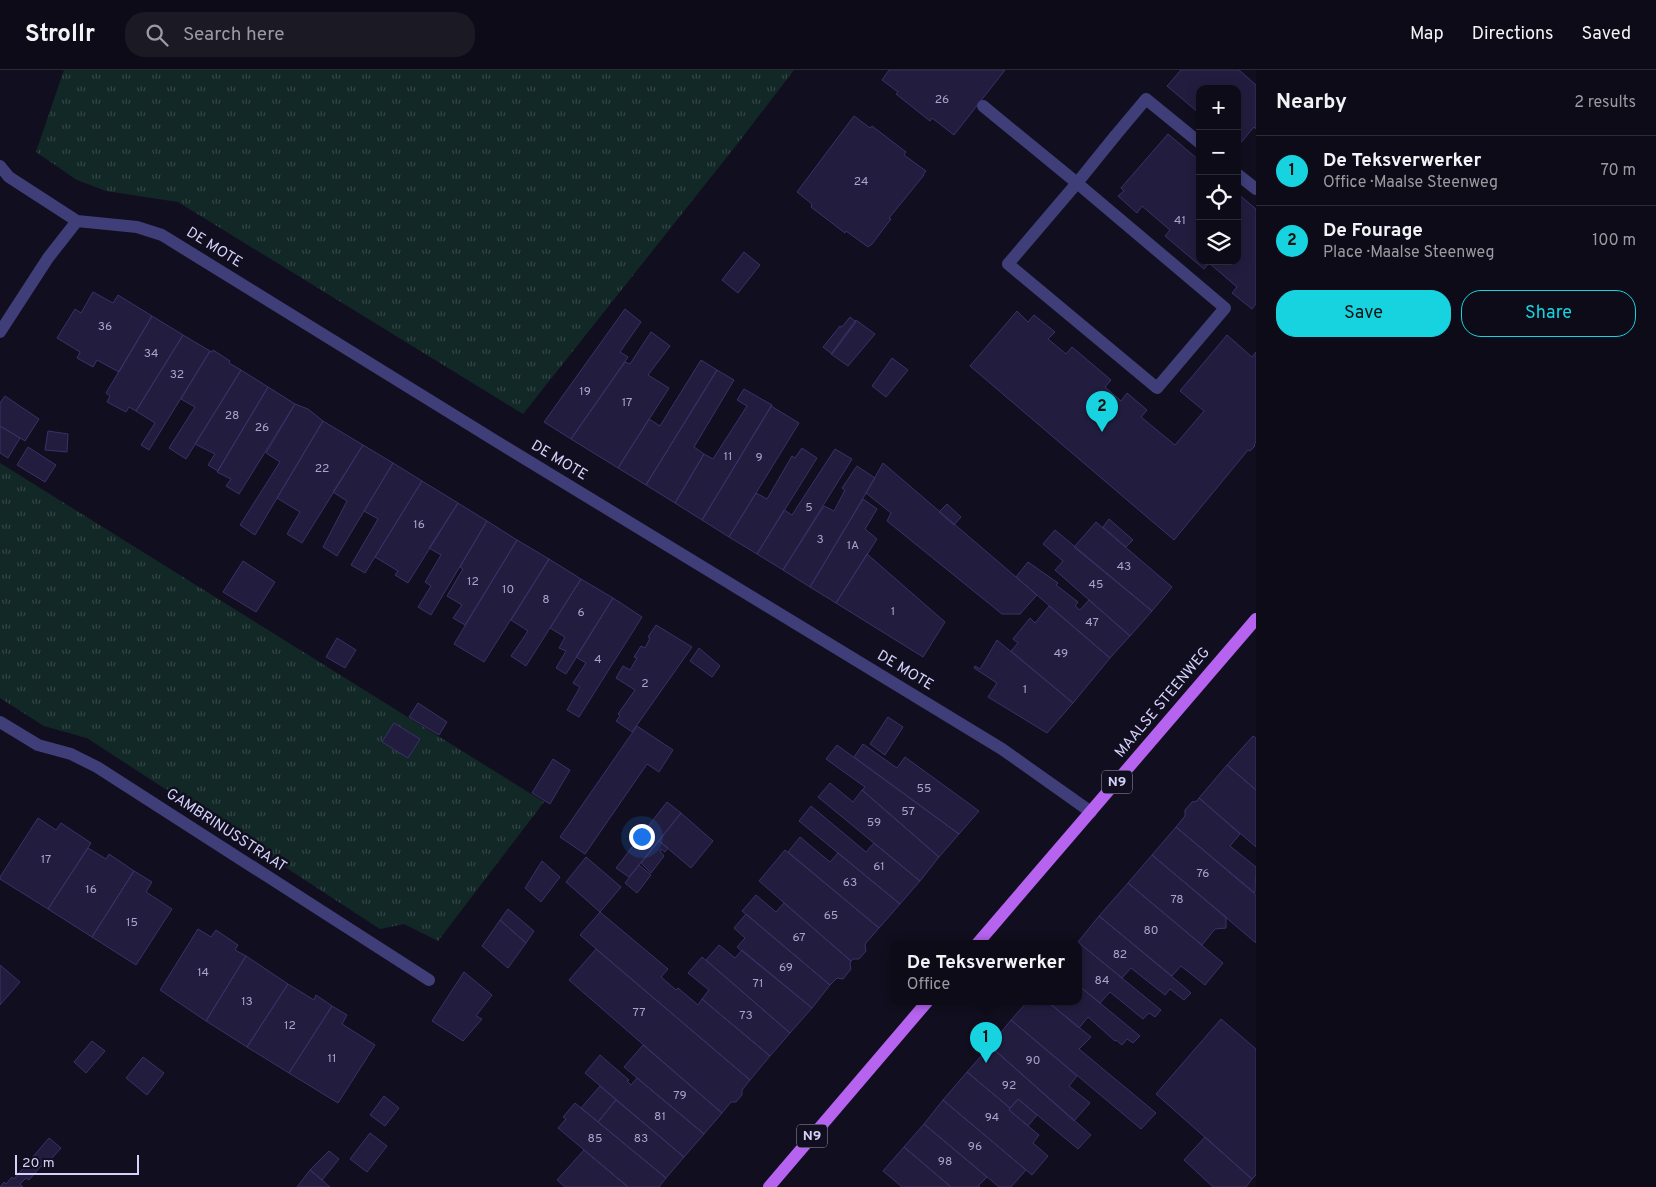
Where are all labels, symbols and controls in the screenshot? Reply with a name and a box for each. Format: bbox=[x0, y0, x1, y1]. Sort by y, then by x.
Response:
search box bbox=[125, 12, 475, 57]
text: Strollr bbox=[25, 20, 95, 50]
icon: search bbox=[143, 21, 171, 49]
text: Search here bbox=[183, 23, 284, 47]
text: Map bbox=[1410, 23, 1444, 46]
text: Directions bbox=[1472, 23, 1554, 46]
text: Saved bbox=[1582, 23, 1631, 46]
map controls bbox=[1196, 85, 1241, 265]
button: + bbox=[1196, 85, 1241, 130]
text: Nearby bbox=[1276, 89, 1347, 116]
house number: 26 bbox=[935, 92, 949, 108]
text: 2 results bbox=[1574, 93, 1636, 113]
button: − bbox=[1196, 130, 1241, 175]
text: De Teksverwerker bbox=[1323, 149, 1481, 173]
text: 1 bbox=[1289, 161, 1295, 181]
text: 70 m bbox=[1601, 161, 1636, 181]
text: Office · Maalse Steenweg bbox=[1323, 173, 1498, 193]
house number: 24 bbox=[854, 174, 868, 190]
button: locate bbox=[1196, 175, 1241, 220]
house number: 41 bbox=[1174, 213, 1186, 229]
text: De Fourage bbox=[1323, 219, 1423, 243]
button: layers bbox=[1196, 220, 1241, 265]
street label: DE MOTE bbox=[182, 223, 246, 273]
text: 2 bbox=[1287, 231, 1297, 251]
text: 100 m bbox=[1592, 231, 1636, 251]
text: Place · Maalse Steenweg bbox=[1323, 243, 1494, 263]
button: Save bbox=[1276, 290, 1451, 337]
button: Share bbox=[1461, 290, 1636, 337]
house number: 36 bbox=[98, 319, 112, 335]
house number: 34 bbox=[144, 346, 158, 362]
house number: 32 bbox=[170, 367, 184, 383]
house number: 19 bbox=[579, 384, 591, 400]
pin: 2 bbox=[1086, 391, 1118, 432]
house number: 17 bbox=[622, 395, 632, 411]
house number: 28 bbox=[225, 408, 239, 424]
house number: 26 bbox=[255, 420, 269, 436]
street label: DE MOTE bbox=[527, 437, 591, 485]
house number: 11 bbox=[724, 449, 732, 465]
house number: 9 bbox=[755, 450, 763, 466]
house number: 22 bbox=[315, 461, 329, 477]
house number: 5 bbox=[805, 500, 813, 516]
house number: 16 bbox=[413, 517, 425, 533]
house number: 3 bbox=[816, 532, 824, 548]
house number: 1A bbox=[847, 538, 859, 554]
house number: 43 bbox=[1117, 559, 1131, 575]
house number: 12 bbox=[467, 574, 479, 590]
house number: 45 bbox=[1089, 577, 1103, 593]
house number: 10 bbox=[502, 582, 514, 598]
house number: 8 bbox=[542, 592, 550, 608]
house number: 1 bbox=[891, 604, 895, 620]
house number: 6 bbox=[577, 605, 585, 621]
house number: 47 bbox=[1085, 615, 1099, 631]
street label: MAALSE STEENWEG bbox=[1111, 644, 1215, 762]
house number: 49 bbox=[1054, 646, 1068, 662]
street label: DE MOTE bbox=[873, 647, 937, 695]
house number: 4 bbox=[594, 652, 602, 668]
house number: 2 bbox=[641, 676, 649, 692]
house number: 1 bbox=[1023, 682, 1027, 698]
road number: N9 bbox=[1102, 770, 1132, 794]
house number: 55 bbox=[917, 781, 931, 797]
street label: GAMBRINUSSTRAAT bbox=[162, 785, 290, 877]
house number: 57 bbox=[901, 804, 915, 820]
house number: 59 bbox=[867, 815, 881, 831]
your location bbox=[629, 824, 655, 850]
house number: 17 bbox=[41, 852, 51, 868]
house number: 61 bbox=[873, 859, 885, 875]
house number: 76 bbox=[1197, 866, 1209, 882]
house number: 63 bbox=[843, 875, 857, 891]
house number: 16 bbox=[85, 882, 97, 898]
house number: 78 bbox=[1170, 892, 1184, 908]
house number: 65 bbox=[824, 908, 838, 924]
house number: 15 bbox=[126, 915, 138, 931]
house number: 80 bbox=[1144, 923, 1158, 939]
house number: 67 bbox=[792, 930, 806, 946]
popup bbox=[890, 940, 1082, 1005]
house number: 82 bbox=[1113, 947, 1127, 963]
text: De Teksverwerker bbox=[907, 951, 1065, 975]
house number: 69 bbox=[779, 960, 793, 976]
house number: 14 bbox=[197, 965, 209, 981]
house number: 84 bbox=[1095, 973, 1109, 989]
text: Office bbox=[907, 975, 950, 995]
house number: 71 bbox=[753, 976, 763, 992]
house number: 13 bbox=[241, 994, 253, 1010]
house number: 77 bbox=[633, 1005, 645, 1021]
house number: 73 bbox=[739, 1008, 753, 1024]
house number: 12 bbox=[284, 1018, 296, 1034]
pin: 1 bbox=[970, 1022, 1002, 1063]
house number: 11 bbox=[328, 1051, 336, 1067]
house number: 90 bbox=[1026, 1053, 1040, 1069]
house number: 92 bbox=[1002, 1078, 1016, 1094]
house number: 79 bbox=[673, 1088, 687, 1104]
house number: 81 bbox=[654, 1109, 666, 1125]
house number: 94 bbox=[985, 1110, 999, 1126]
road number: N9 bbox=[797, 1124, 827, 1148]
house number: 85 bbox=[588, 1131, 602, 1147]
house number: 83 bbox=[634, 1131, 648, 1147]
house number: 96 bbox=[968, 1139, 982, 1155]
scale bar bbox=[15, 1152, 139, 1175]
house number: 98 bbox=[938, 1154, 952, 1170]
text: 20 m bbox=[22, 1155, 55, 1172]

